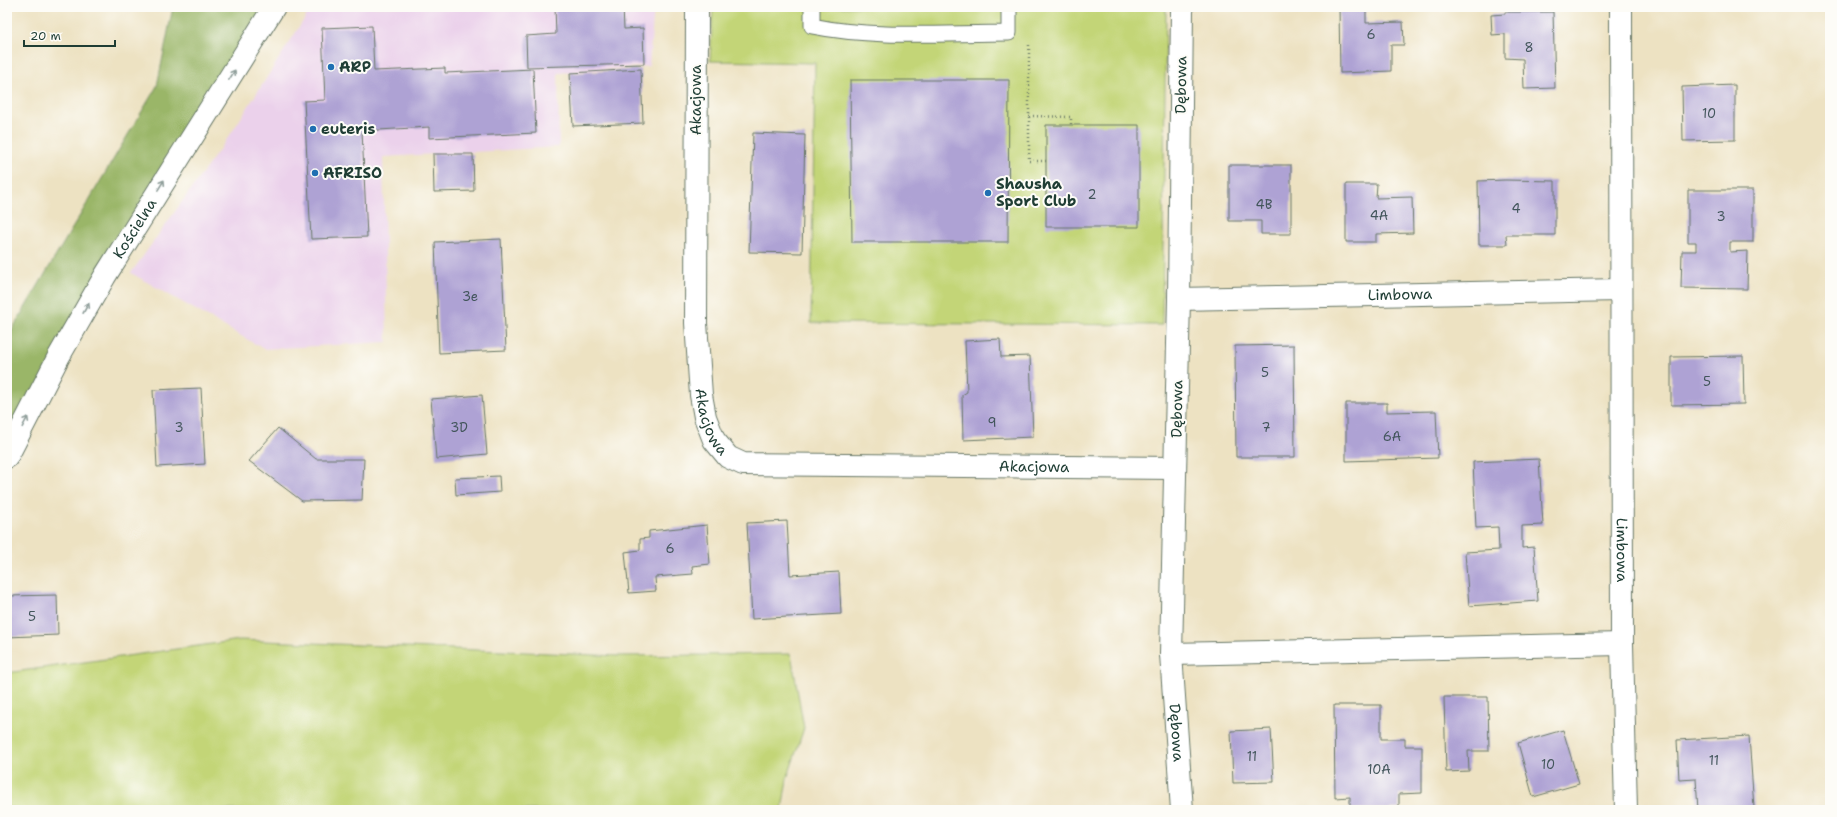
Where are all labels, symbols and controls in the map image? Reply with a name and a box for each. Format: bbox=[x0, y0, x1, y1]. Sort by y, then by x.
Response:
scale bar bbox=[24, 22, 115, 48]
house number: 6 bbox=[1366, 26, 1376, 43]
text: 20 m bbox=[30, 28, 61, 44]
house number: 8 bbox=[1524, 39, 1534, 56]
street label: Dębowa bbox=[1170, 55, 1192, 114]
place label: ARP bbox=[339, 57, 371, 77]
marker: ARP bbox=[326, 62, 336, 72]
street label: Akacjowa bbox=[686, 64, 706, 135]
one-way arrow bbox=[228, 69, 236, 81]
house number: 10 bbox=[1702, 105, 1716, 122]
place label: euteris bbox=[321, 119, 375, 139]
marker: euteris bbox=[308, 124, 318, 134]
place label: AFRISO bbox=[323, 163, 382, 183]
marker: AFRISO bbox=[310, 168, 320, 178]
place label: Shausha Sport Club bbox=[996, 174, 1076, 211]
one-way arrow bbox=[157, 180, 165, 191]
house number: 2 bbox=[1087, 186, 1097, 203]
marker: Shausha Sport Club bbox=[983, 188, 993, 198]
street label: Kościelna bbox=[108, 194, 162, 262]
house number: 4B bbox=[1256, 196, 1273, 213]
house number: 4 bbox=[1511, 200, 1521, 217]
house number: 4A bbox=[1370, 207, 1388, 224]
house number: 3 bbox=[1716, 208, 1726, 225]
street label: Limbowa bbox=[1367, 284, 1433, 305]
house number: 3e bbox=[462, 288, 478, 305]
one-way arrow bbox=[83, 302, 91, 314]
house number: 5 bbox=[1261, 364, 1269, 381]
house number: 5 bbox=[1703, 373, 1711, 390]
street label: Dębowa bbox=[1166, 379, 1188, 438]
street label: Akacjowa bbox=[691, 388, 733, 460]
house number: 9 bbox=[987, 414, 997, 431]
one-way arrow bbox=[22, 416, 29, 428]
house number: 3 bbox=[174, 419, 184, 436]
house number: 3D bbox=[450, 419, 468, 436]
house number: 7 bbox=[1261, 419, 1271, 436]
house number: 6A bbox=[1383, 428, 1401, 445]
street label: Akacjowa bbox=[999, 456, 1070, 477]
street label: Limbowa bbox=[1612, 518, 1632, 583]
house number: 6 bbox=[665, 540, 675, 557]
house number: 5 bbox=[28, 608, 36, 625]
street label: Dębowa bbox=[1165, 703, 1189, 763]
house number: 11 bbox=[1247, 748, 1257, 765]
house number: 11 bbox=[1709, 752, 1719, 769]
house number: 10 bbox=[1541, 756, 1555, 773]
house number: 10A bbox=[1367, 761, 1391, 778]

